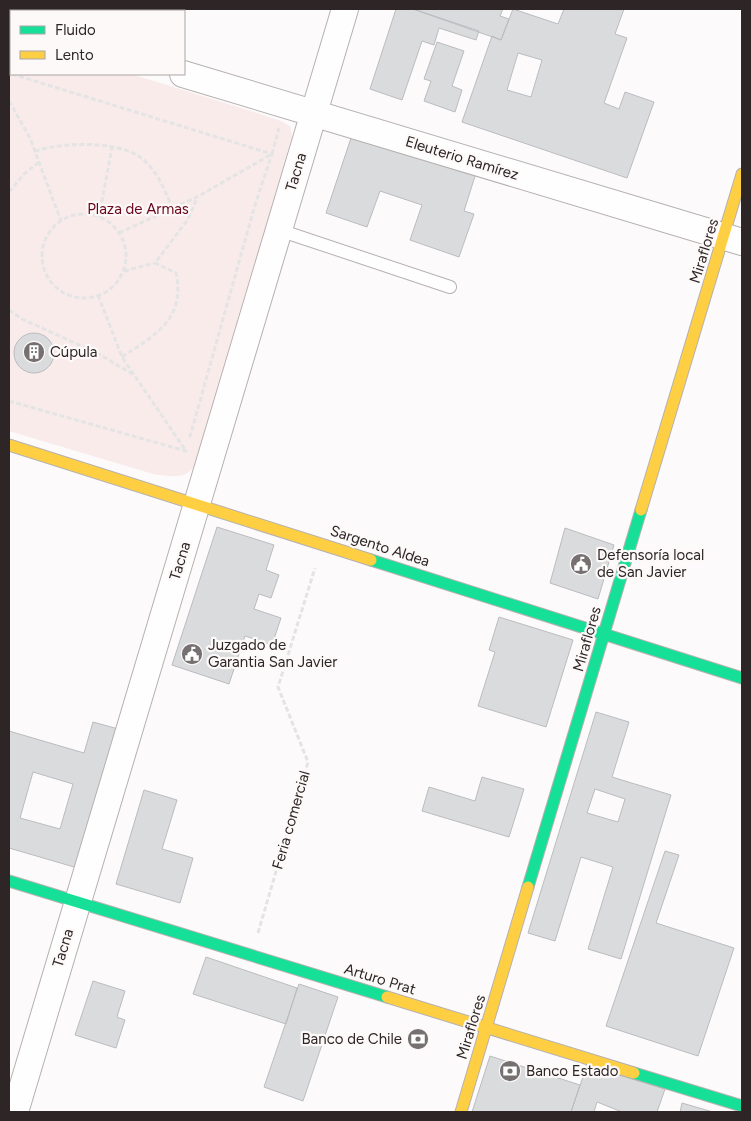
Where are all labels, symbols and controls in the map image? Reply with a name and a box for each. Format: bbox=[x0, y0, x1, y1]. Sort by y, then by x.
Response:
legend bbox=[10, 10, 185, 75]
text: Fluido bbox=[55, 21, 96, 39]
text: Lento bbox=[55, 46, 94, 64]
street label: Eleuterio Ramírez bbox=[403, 132, 521, 184]
street label: Tacna bbox=[282, 151, 310, 193]
park label: Plaza de Armas bbox=[87, 200, 189, 218]
street label: Miraflores bbox=[686, 216, 722, 286]
building icon: Cúpula bbox=[22, 340, 46, 364]
place label: Cúpula bbox=[50, 343, 97, 361]
street label: Sargento Aldea bbox=[328, 521, 432, 571]
street label: Tacna bbox=[166, 540, 194, 582]
place label: Defensoría local de San Javier bbox=[597, 546, 704, 581]
public building icon: Defensoría local de San Javier bbox=[569, 552, 593, 576]
street label: Miraflores bbox=[569, 604, 605, 674]
place label: Juzgado de Garantia San Javier bbox=[208, 636, 337, 671]
public building icon: Juzgado de Garantia San Javier bbox=[180, 642, 204, 666]
street label: Feria comercial bbox=[268, 769, 314, 871]
street label: Tacna bbox=[49, 927, 77, 969]
street label: Arturo Prat bbox=[342, 960, 418, 998]
street label: Miraflores bbox=[453, 992, 489, 1062]
bank icon: Banco de Chile bbox=[406, 1027, 430, 1051]
place label: Banco de Chile bbox=[301, 1030, 402, 1048]
bank icon: Banco Estado bbox=[498, 1059, 522, 1083]
place label: Banco Estado bbox=[526, 1062, 619, 1080]

